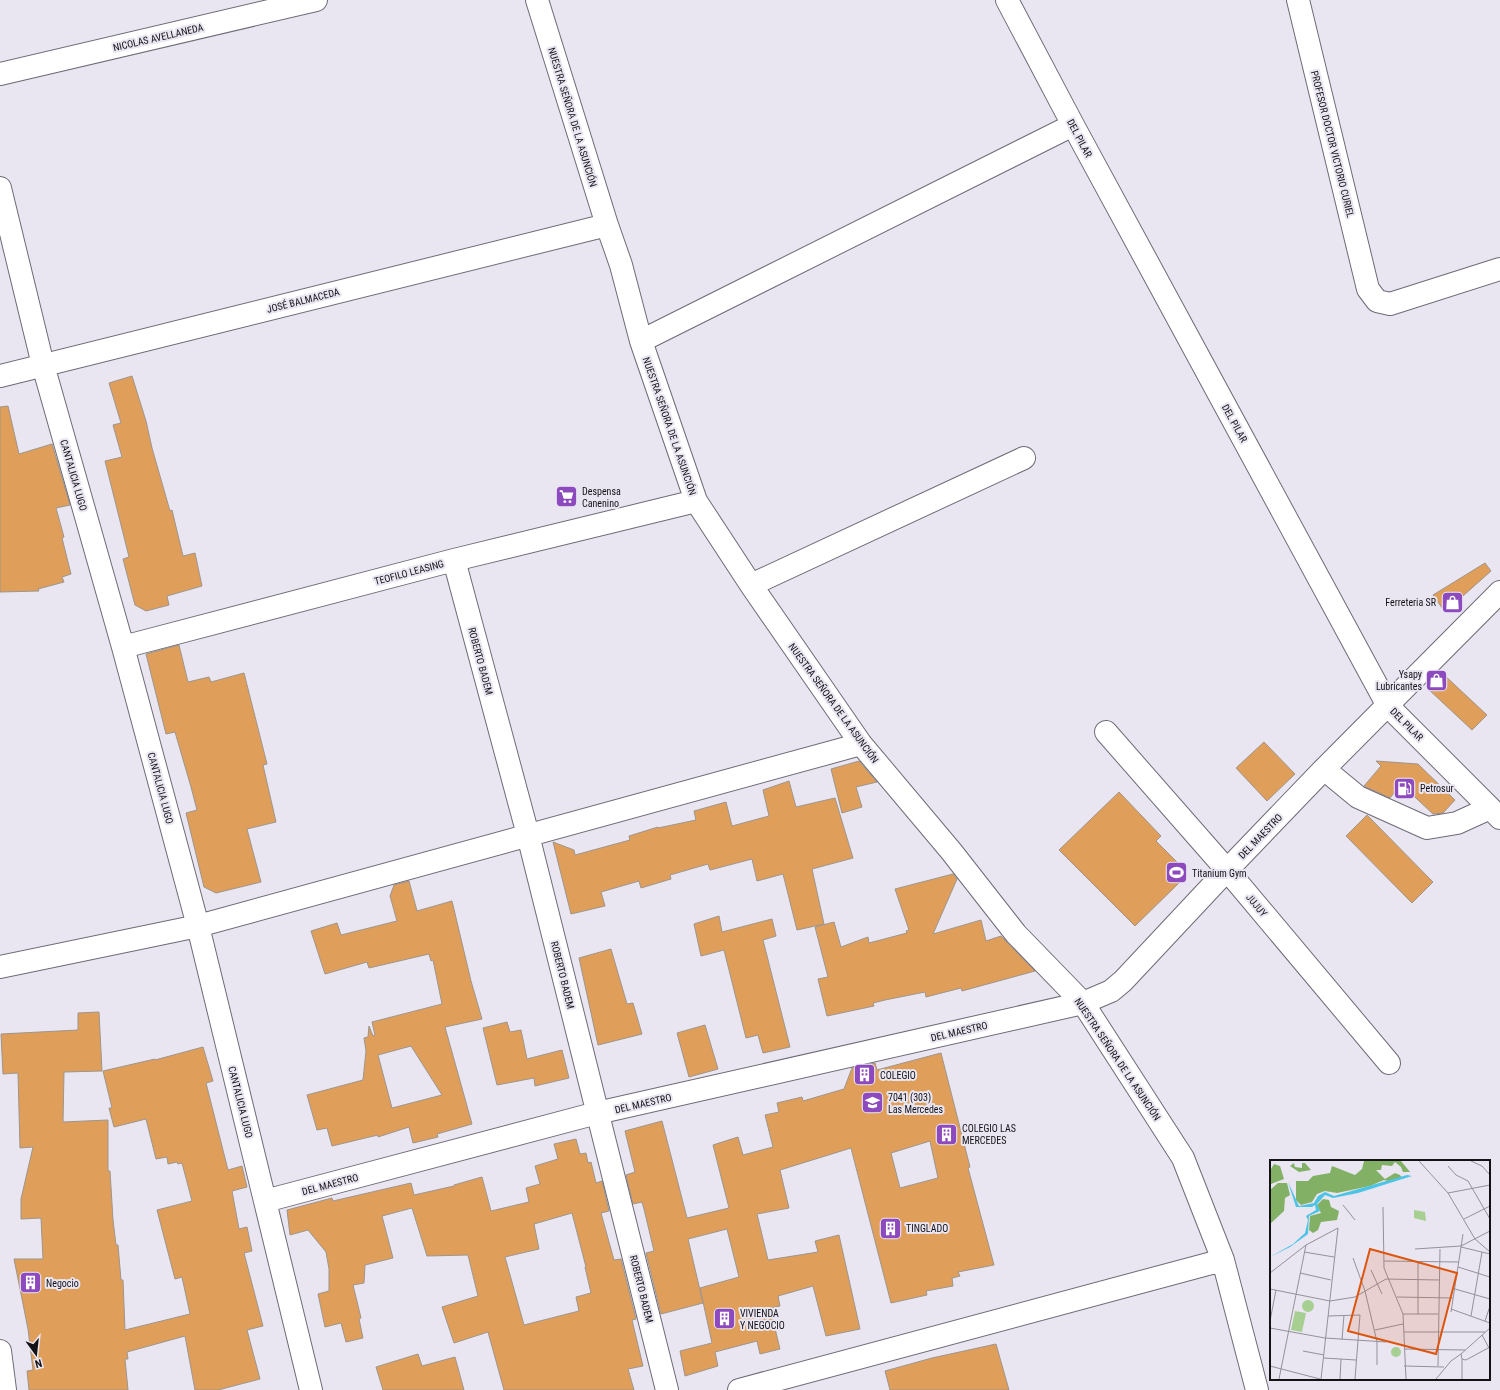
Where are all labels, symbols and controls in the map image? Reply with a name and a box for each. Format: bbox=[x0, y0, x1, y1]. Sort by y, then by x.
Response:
street label: NICOLAS AVELLANEDA bbox=[112, 22, 205, 53]
street label: NUESTRA SEÑORA DE LA ASUNCIÓN bbox=[546, 46, 600, 188]
street label: PROFESOR DOCTOR VICTORIO CURIEL bbox=[1309, 70, 1356, 219]
street label: DEL PILAR bbox=[1065, 117, 1095, 160]
street label: JOSÉ BALMACEDA bbox=[265, 285, 341, 315]
street label: NUESTRA SEÑORA DE LA ASUNCIÓN bbox=[641, 355, 699, 497]
street label: DEL PILAR bbox=[1220, 402, 1250, 445]
street label: CANTALICIA LUGO bbox=[58, 438, 89, 512]
supermarket icon: Despensa Canenino bbox=[554, 484, 580, 510]
place label: Despensa Canenino bbox=[582, 486, 621, 509]
street label: TEOFILO LEASING bbox=[373, 558, 445, 587]
shop icon: Ferreteria SR bbox=[1439, 589, 1465, 615]
place label: Ferreteria SR bbox=[1385, 597, 1437, 608]
street label: ROBERTO BADEM bbox=[466, 626, 495, 696]
street label: NUESTRA SEÑORA DE LA ASUNCIÓN bbox=[786, 641, 882, 765]
shop icon: Ysapy Lubricantes bbox=[1424, 667, 1450, 693]
place label: Ysapy Lubricantes bbox=[1376, 669, 1422, 692]
street label: DEL PILAR bbox=[1388, 706, 1426, 743]
street label: CANTALICIA LUGO bbox=[146, 751, 175, 825]
fuel station icon: Petrosur bbox=[1392, 775, 1418, 801]
place label: Petrosur bbox=[1420, 783, 1454, 794]
street label: DEL MAESTRO bbox=[1236, 812, 1284, 861]
sports icon: Titanium Gym bbox=[1164, 860, 1190, 886]
place label: Titanium Gym bbox=[1192, 868, 1247, 879]
street label: JUJUY bbox=[1244, 892, 1270, 919]
street label: ROBERTO BADEM bbox=[549, 940, 576, 1010]
street label: NUESTRA SEÑORA DE LA ASUNCIÓN bbox=[1072, 995, 1164, 1123]
street label: DEL MAESTRO bbox=[930, 1020, 989, 1043]
building icon: COLEGIO bbox=[851, 1062, 877, 1088]
street label: CANTALICIA LUGO bbox=[226, 1065, 255, 1139]
place label: COLEGIO bbox=[880, 1070, 916, 1081]
school or university icon: 7041 (303) Las Mercedes bbox=[859, 1090, 885, 1116]
street label: DEL MAESTRO bbox=[614, 1092, 673, 1115]
place label: 7041 (303) Las Mercedes bbox=[888, 1092, 944, 1115]
building icon: COLEGIO LAS MERCEDES bbox=[934, 1121, 960, 1147]
place label: COLEGIO LAS MERCEDES bbox=[962, 1123, 1016, 1146]
inset map bbox=[1270, 1160, 1490, 1380]
street label: DEL MAESTRO bbox=[301, 1172, 359, 1197]
building icon: TINGLADO bbox=[878, 1215, 904, 1241]
place label: TINGLADO bbox=[906, 1223, 948, 1234]
street label: ROBERTO BADEM bbox=[628, 1254, 655, 1324]
building icon: Negocio bbox=[17, 1270, 43, 1296]
place label: Negocio bbox=[46, 1278, 79, 1289]
building icon: VIVIENDA Y NEGOCIO bbox=[712, 1306, 738, 1332]
place label: VIVIENDA Y NEGOCIO bbox=[740, 1308, 785, 1331]
north arrow bbox=[16, 1334, 56, 1374]
text: N bbox=[33, 1356, 43, 1370]

